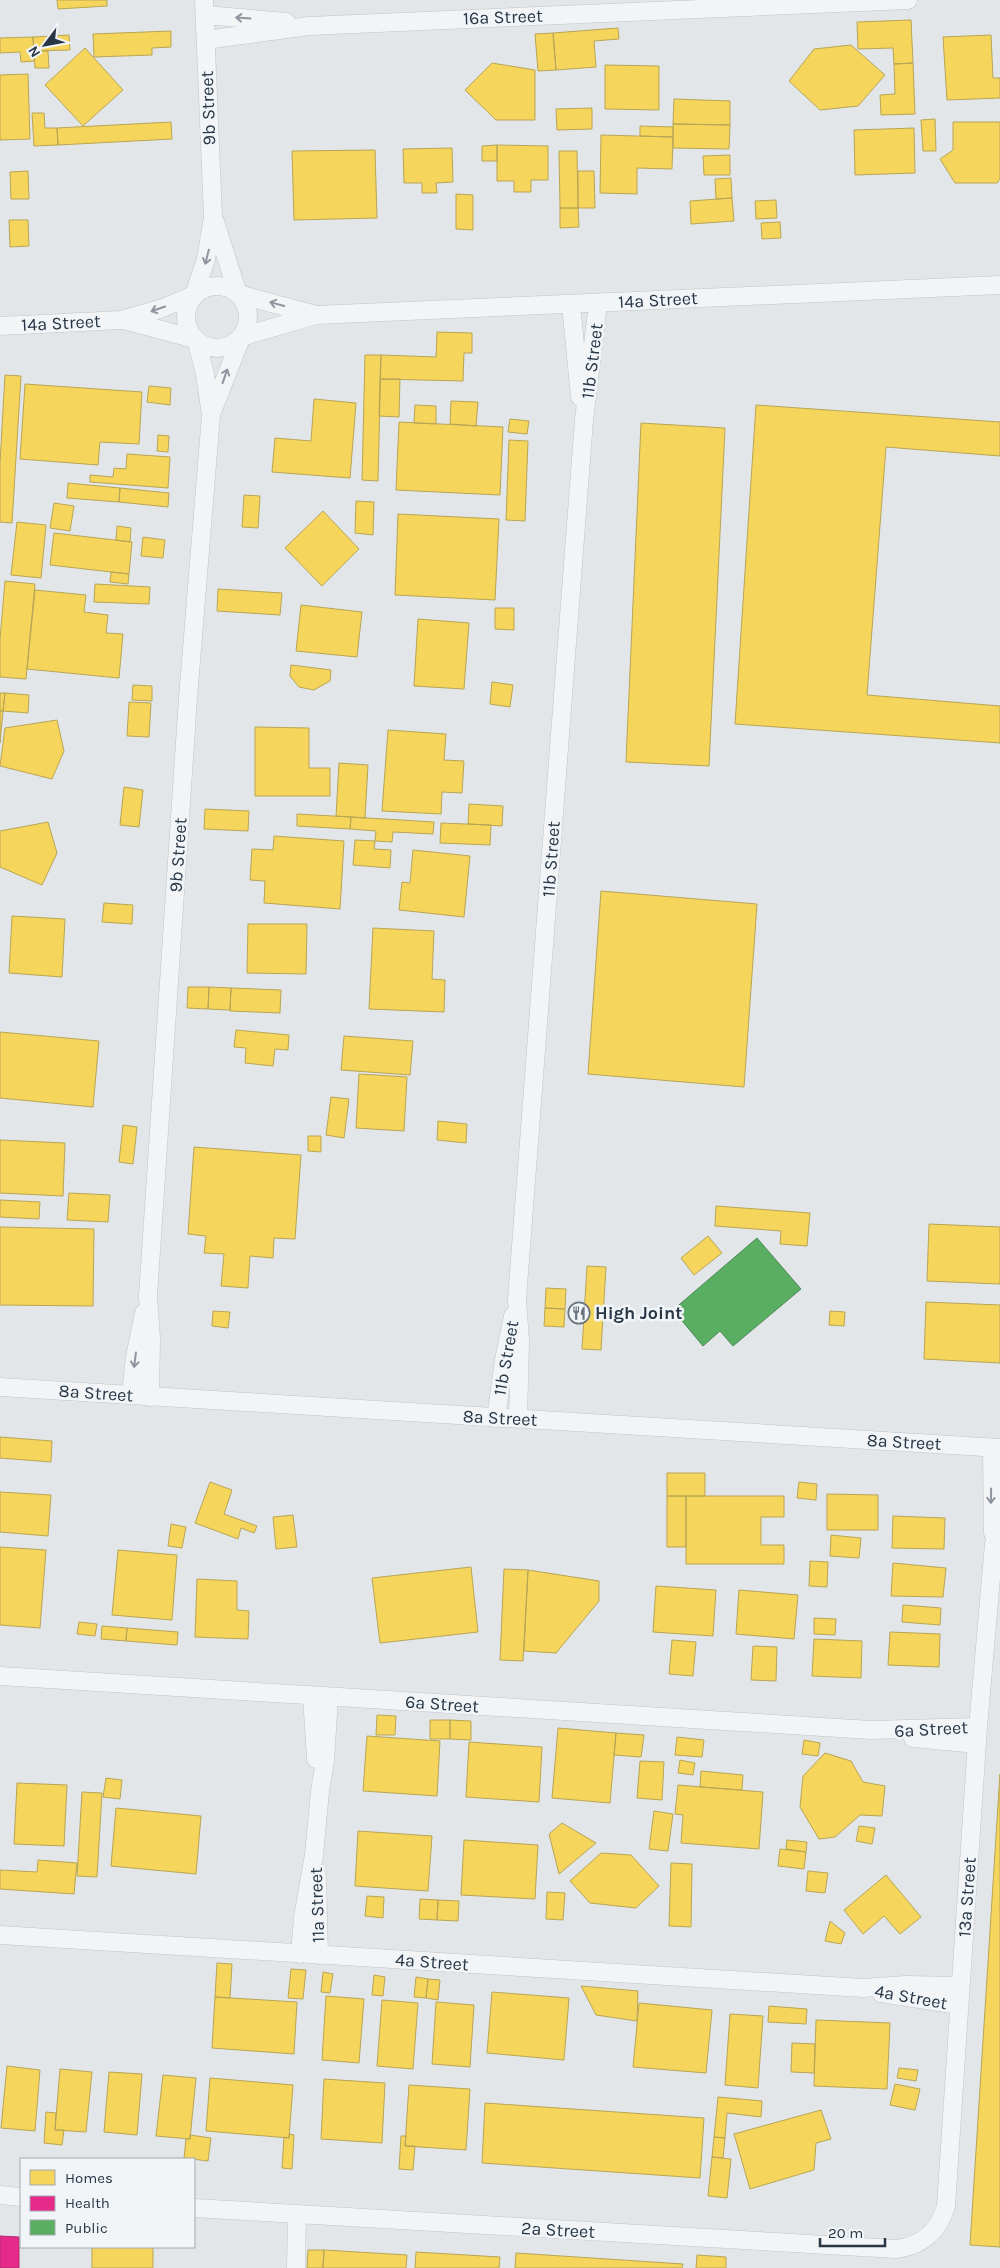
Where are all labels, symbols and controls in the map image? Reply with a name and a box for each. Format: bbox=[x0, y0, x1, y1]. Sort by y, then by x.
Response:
street label: 16a Street bbox=[463, 5, 544, 29]
one-way arrow bbox=[235, 14, 251, 23]
north arrow bbox=[20, 20, 70, 70]
text: N bbox=[25, 43, 44, 60]
street label: 9b Street bbox=[196, 70, 220, 146]
one-way arrow bbox=[202, 248, 211, 264]
street label: 14a Street bbox=[618, 287, 699, 313]
one-way arrow bbox=[269, 299, 285, 309]
one-way arrow bbox=[151, 305, 167, 314]
street label: 14a Street bbox=[21, 310, 102, 336]
street label: 11b Street bbox=[576, 322, 608, 400]
one-way arrow bbox=[221, 369, 230, 384]
street label: 9b Street bbox=[164, 817, 192, 893]
street label: 11b Street bbox=[537, 820, 565, 898]
restaurant icon: High Joint bbox=[567, 1301, 591, 1325]
place label: High Joint bbox=[595, 1302, 682, 1324]
street label: 11b Street bbox=[489, 1318, 523, 1397]
one-way arrow bbox=[130, 1352, 140, 1368]
street label: 8a Street bbox=[58, 1379, 134, 1407]
street label: 8a Street bbox=[462, 1405, 538, 1431]
street label: 8a Street bbox=[866, 1429, 942, 1455]
one-way arrow bbox=[986, 1488, 996, 1504]
street label: 6a Street bbox=[404, 1690, 480, 1718]
street label: 6a Street bbox=[894, 1716, 969, 1742]
street label: 13a Street bbox=[953, 1856, 981, 1938]
street label: 11a Street bbox=[305, 1867, 329, 1943]
street label: 4a Street bbox=[394, 1948, 470, 1976]
street label: 4a Street bbox=[873, 1980, 949, 2014]
legend bbox=[20, 2158, 195, 2248]
text: Homes bbox=[65, 2169, 113, 2187]
text: Health bbox=[65, 2194, 110, 2212]
scale bar bbox=[820, 2216, 885, 2248]
street label: 2a Street bbox=[520, 2217, 596, 2243]
text: Public bbox=[65, 2219, 108, 2237]
text: 20 m bbox=[828, 2224, 863, 2242]

